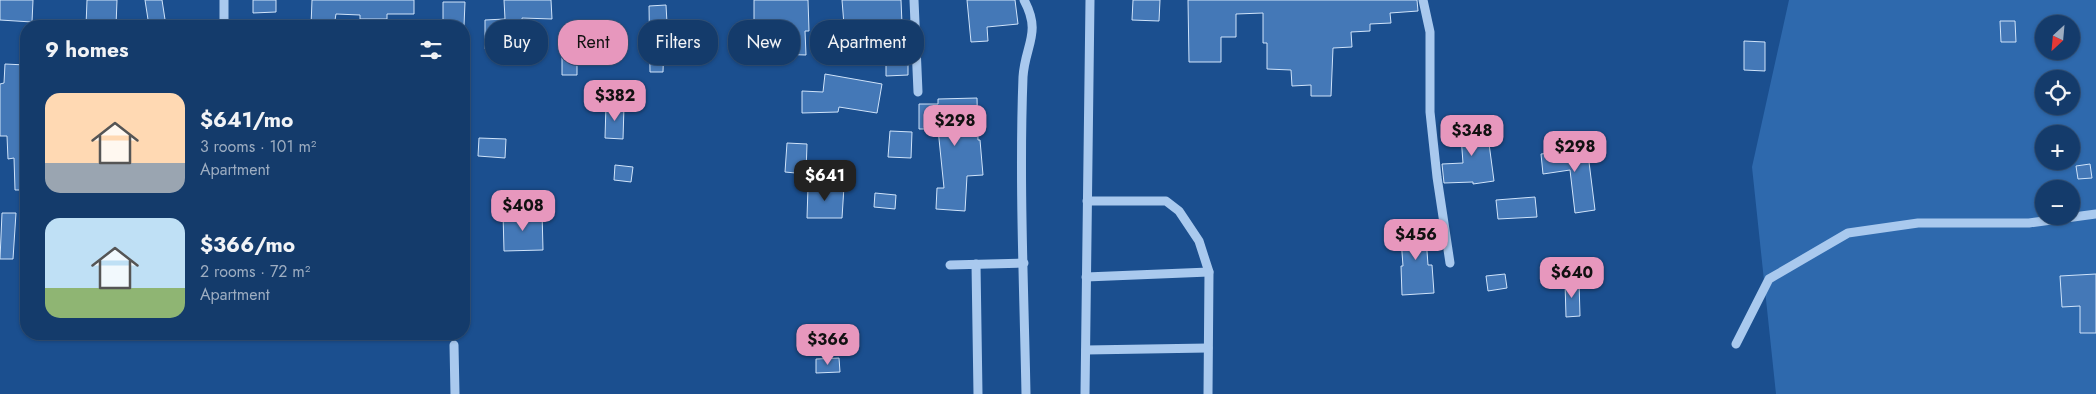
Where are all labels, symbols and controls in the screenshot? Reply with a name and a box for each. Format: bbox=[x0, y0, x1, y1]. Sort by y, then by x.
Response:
north arrow bbox=[2035, 15, 2080, 60]
map controls bbox=[2035, 15, 2080, 225]
chip: Buy bbox=[485, 20, 548, 65]
chip: Rent bbox=[558, 20, 628, 65]
chip: Filters bbox=[638, 20, 718, 65]
chip: New bbox=[728, 20, 800, 65]
chip: Apartment bbox=[810, 20, 924, 65]
text: 9 homes bbox=[45, 35, 129, 65]
icon: filters bbox=[417, 36, 445, 64]
button: locate bbox=[2035, 70, 2080, 115]
pin: $382 bbox=[585, 80, 645, 122]
text: $382 bbox=[595, 84, 635, 107]
pin: $298 bbox=[925, 104, 985, 147]
text: $641/mo bbox=[200, 105, 293, 135]
text: $298 bbox=[934, 109, 976, 132]
icon: home bbox=[85, 113, 145, 173]
pin: $348 bbox=[1442, 114, 1502, 157]
text: $348 bbox=[1451, 119, 1493, 142]
button: + bbox=[2035, 125, 2080, 170]
pin: $298 bbox=[1545, 130, 1605, 173]
text: 3 rooms · 101 m² bbox=[200, 135, 316, 158]
text: $298 bbox=[1554, 135, 1596, 158]
text: Apartment bbox=[200, 158, 270, 181]
pin: $641 bbox=[795, 160, 855, 202]
text: $641 bbox=[805, 164, 845, 187]
button: − bbox=[2035, 180, 2080, 225]
pin: $408 bbox=[493, 190, 553, 232]
text: $408 bbox=[502, 194, 544, 217]
pin: $456 bbox=[1386, 218, 1446, 261]
text: $456 bbox=[1395, 223, 1437, 246]
text: $366/mo bbox=[200, 230, 295, 260]
icon: home bbox=[85, 238, 145, 298]
pin: $640 bbox=[1542, 256, 1602, 299]
text: 2 rooms · 72 m² bbox=[200, 260, 310, 283]
text: $640 bbox=[1551, 261, 1593, 284]
text: Apartment bbox=[200, 283, 270, 306]
pin: $366 bbox=[798, 324, 858, 366]
text: $366 bbox=[807, 328, 849, 351]

